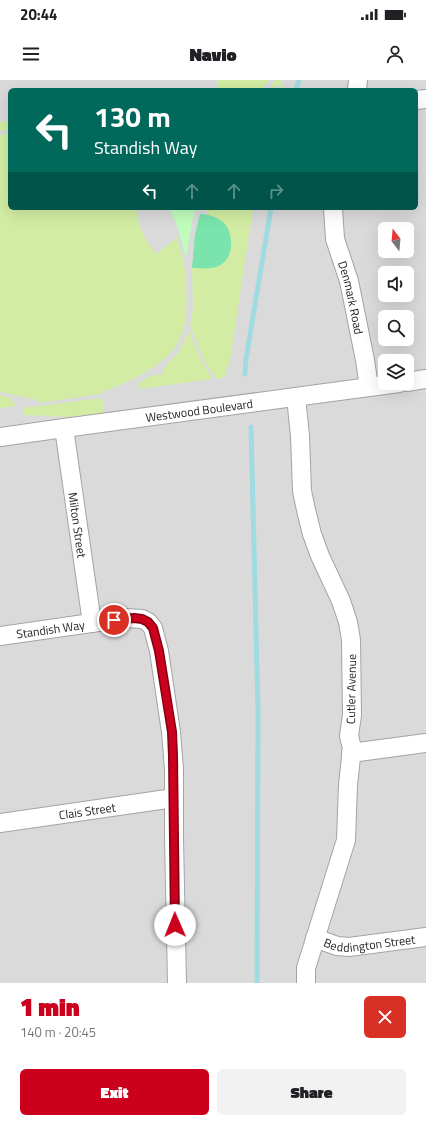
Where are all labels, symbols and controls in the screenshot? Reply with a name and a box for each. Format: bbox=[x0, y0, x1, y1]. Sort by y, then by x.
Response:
text: 20:44 bbox=[20, 3, 57, 26]
text: Navio bbox=[189, 41, 237, 68]
icon: menu bbox=[20, 43, 42, 65]
icon: person bbox=[384, 43, 406, 65]
text: 130 m bbox=[94, 95, 171, 138]
icon: left bbox=[28, 104, 80, 156]
text: Standish Way bbox=[94, 134, 197, 161]
icon: left bbox=[139, 180, 161, 202]
icon: ahead bbox=[181, 180, 203, 202]
icon: ahead bbox=[223, 180, 245, 202]
icon: right bbox=[265, 180, 287, 202]
north arrow bbox=[378, 222, 414, 258]
map controls bbox=[378, 222, 414, 390]
street label: Denmark Road bbox=[333, 258, 369, 336]
button: sound bbox=[378, 266, 414, 302]
button: search bbox=[378, 310, 414, 346]
button: layers bbox=[378, 354, 414, 390]
street label: Westwood Boulevard bbox=[144, 393, 254, 426]
street label: Milton Street bbox=[64, 491, 92, 560]
pin bbox=[97, 603, 131, 637]
icon: arrive bbox=[103, 609, 125, 631]
street label: Standish Way bbox=[15, 614, 86, 643]
street label: Cutler Avenue bbox=[341, 654, 361, 724]
street label: Clais Street bbox=[57, 797, 118, 824]
position arrow bbox=[154, 904, 196, 946]
street label: Beddington Street bbox=[321, 929, 417, 957]
text: 1 min bbox=[20, 989, 80, 1025]
button: close bbox=[364, 996, 406, 1038]
text: 140 m · 20:45 bbox=[20, 1022, 96, 1042]
button: Exit bbox=[20, 1069, 209, 1115]
button: Share bbox=[217, 1069, 406, 1115]

